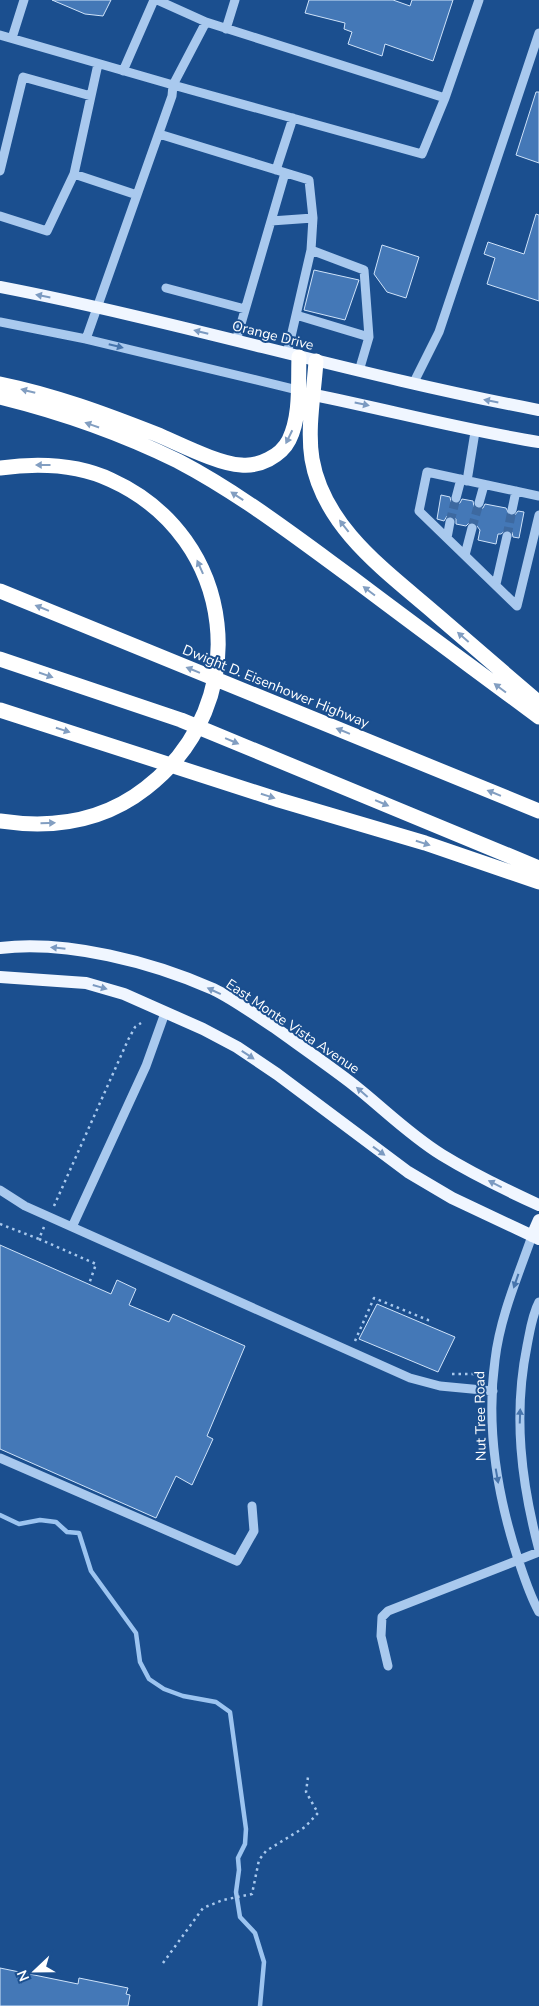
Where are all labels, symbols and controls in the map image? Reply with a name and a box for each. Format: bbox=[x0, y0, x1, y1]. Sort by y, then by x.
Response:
one-way arrow bbox=[34, 291, 50, 299]
street label: Orange Drive bbox=[230, 316, 316, 355]
one-way arrow bbox=[194, 328, 209, 336]
one-way arrow bbox=[109, 342, 124, 350]
one-way arrow bbox=[21, 387, 36, 395]
one-way arrow bbox=[483, 397, 499, 405]
one-way arrow bbox=[354, 401, 370, 409]
one-way arrow bbox=[84, 420, 99, 428]
one-way arrow bbox=[284, 430, 293, 445]
one-way arrow bbox=[34, 461, 50, 469]
one-way arrow bbox=[231, 492, 244, 501]
one-way arrow bbox=[338, 520, 349, 533]
one-way arrow bbox=[196, 560, 204, 574]
one-way arrow bbox=[363, 586, 376, 596]
one-way arrow bbox=[35, 604, 50, 612]
one-way arrow bbox=[456, 631, 469, 642]
street label: Dwight D. Eisenhower Highway bbox=[180, 640, 373, 733]
one-way arrow bbox=[185, 666, 200, 674]
one-way arrow bbox=[39, 671, 54, 679]
one-way arrow bbox=[493, 683, 507, 693]
one-way arrow bbox=[56, 726, 71, 734]
one-way arrow bbox=[336, 727, 351, 735]
one-way arrow bbox=[225, 737, 240, 745]
one-way arrow bbox=[487, 788, 501, 796]
one-way arrow bbox=[261, 792, 276, 800]
one-way arrow bbox=[375, 800, 389, 808]
one-way arrow bbox=[41, 819, 57, 827]
one-way arrow bbox=[416, 840, 431, 847]
one-way arrow bbox=[50, 943, 66, 951]
street label: East Monte Vista Avenue bbox=[222, 975, 363, 1078]
one-way arrow bbox=[93, 984, 108, 992]
one-way arrow bbox=[207, 986, 221, 994]
one-way arrow bbox=[241, 1050, 254, 1059]
one-way arrow bbox=[356, 1086, 368, 1098]
one-way arrow bbox=[372, 1146, 386, 1156]
one-way arrow bbox=[488, 1180, 502, 1188]
one-way arrow bbox=[512, 1274, 519, 1289]
street label: Nut Tree Road bbox=[470, 1371, 491, 1461]
one-way arrow bbox=[516, 1408, 524, 1424]
one-way arrow bbox=[494, 1468, 502, 1484]
north arrow bbox=[10, 1946, 60, 1996]
text: N bbox=[13, 1967, 34, 1984]

